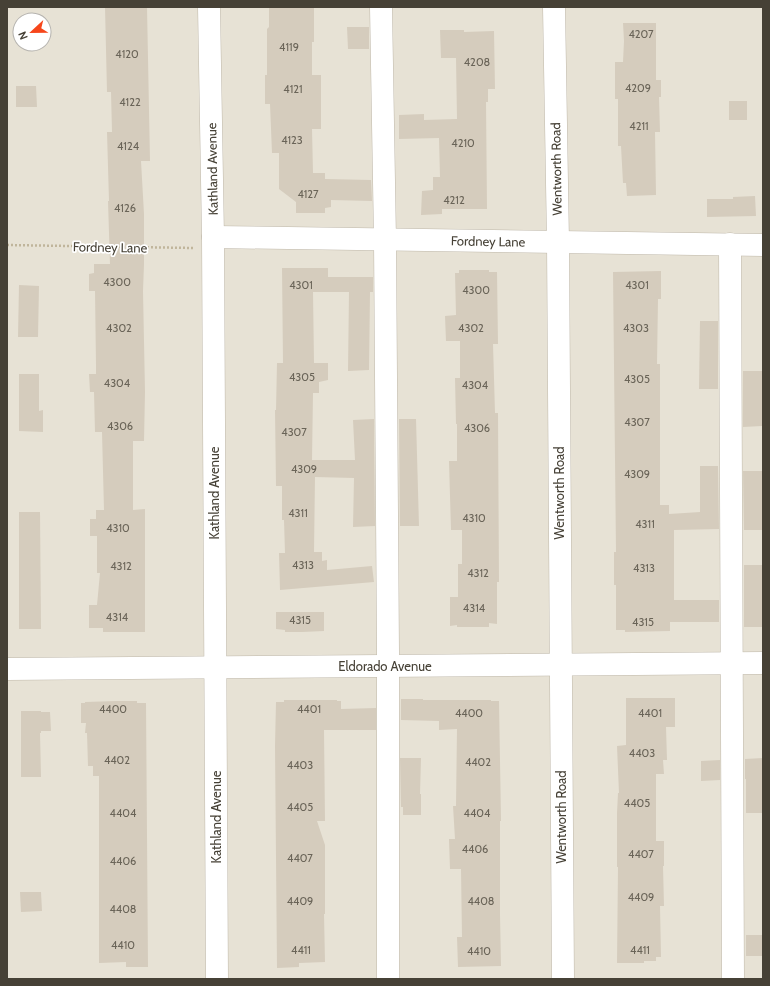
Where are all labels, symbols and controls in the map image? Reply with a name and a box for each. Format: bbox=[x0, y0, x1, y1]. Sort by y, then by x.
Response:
north arrow bbox=[12, 12, 52, 52]
house number: 4207 bbox=[628, 27, 654, 41]
text: N bbox=[15, 30, 31, 42]
house number: 4119 bbox=[279, 40, 299, 54]
house number: 4120 bbox=[115, 47, 139, 61]
house number: 4208 bbox=[464, 55, 490, 69]
house number: 4209 bbox=[625, 81, 651, 95]
house number: 4121 bbox=[283, 82, 303, 96]
house number: 4122 bbox=[119, 95, 141, 109]
house number: 4211 bbox=[629, 119, 649, 133]
street label: Kathland Avenue bbox=[203, 122, 221, 216]
street label: Wentworth Road bbox=[547, 122, 565, 216]
house number: 4123 bbox=[281, 133, 303, 147]
house number: 4210 bbox=[451, 136, 475, 150]
house number: 4124 bbox=[117, 139, 140, 153]
house number: 4127 bbox=[297, 187, 319, 201]
house number: 4212 bbox=[443, 193, 465, 207]
house number: 4126 bbox=[114, 201, 136, 215]
street label: Fordney Lane bbox=[451, 232, 526, 250]
street label: Fordney Lane bbox=[73, 238, 148, 256]
house number: 4300 bbox=[103, 275, 131, 289]
house number: 4301 bbox=[289, 278, 313, 292]
house number: 4301 bbox=[625, 278, 649, 292]
house number: 4300 bbox=[462, 283, 490, 297]
house number: 4302 bbox=[106, 321, 132, 335]
house number: 4302 bbox=[458, 321, 484, 335]
house number: 4303 bbox=[623, 321, 649, 335]
house number: 4305 bbox=[289, 370, 315, 384]
house number: 4305 bbox=[624, 372, 650, 386]
house number: 4304 bbox=[104, 376, 131, 390]
house number: 4304 bbox=[462, 378, 489, 392]
house number: 4307 bbox=[624, 415, 650, 429]
house number: 4306 bbox=[107, 419, 133, 433]
house number: 4306 bbox=[464, 421, 490, 435]
house number: 4307 bbox=[281, 425, 307, 439]
street label: Kathland Avenue bbox=[206, 446, 222, 539]
street label: Wentworth Road bbox=[551, 446, 567, 540]
house number: 4309 bbox=[291, 462, 317, 476]
house number: 4309 bbox=[624, 467, 650, 481]
house number: 4311 bbox=[288, 506, 308, 520]
house number: 4310 bbox=[462, 511, 486, 525]
house number: 4311 bbox=[635, 517, 655, 531]
house number: 4310 bbox=[106, 521, 130, 535]
house number: 4313 bbox=[292, 558, 314, 572]
house number: 4312 bbox=[110, 559, 132, 573]
house number: 4313 bbox=[633, 561, 655, 575]
house number: 4312 bbox=[467, 566, 489, 580]
house number: 4314 bbox=[463, 601, 486, 615]
house number: 4314 bbox=[106, 610, 129, 624]
house number: 4315 bbox=[289, 613, 311, 627]
house number: 4315 bbox=[632, 615, 654, 629]
street label: Eldorado Avenue bbox=[338, 658, 432, 674]
house number: 4400 bbox=[99, 702, 127, 716]
house number: 4401 bbox=[297, 702, 321, 716]
house number: 4400 bbox=[455, 706, 483, 720]
house number: 4401 bbox=[638, 706, 662, 720]
house number: 4403 bbox=[629, 746, 655, 760]
house number: 4402 bbox=[104, 753, 130, 767]
house number: 4402 bbox=[465, 755, 491, 769]
house number: 4403 bbox=[287, 758, 313, 772]
street label: Kathland Avenue bbox=[208, 770, 224, 863]
street label: Wentworth Road bbox=[553, 770, 569, 864]
house number: 4405 bbox=[624, 796, 650, 810]
house number: 4405 bbox=[287, 800, 313, 814]
house number: 4404 bbox=[110, 806, 137, 820]
house number: 4404 bbox=[464, 806, 491, 820]
house number: 4406 bbox=[462, 842, 488, 856]
house number: 4407 bbox=[628, 847, 654, 861]
house number: 4407 bbox=[287, 851, 313, 865]
house number: 4406 bbox=[110, 854, 136, 868]
house number: 4409 bbox=[628, 890, 654, 904]
house number: 4409 bbox=[287, 894, 313, 908]
house number: 4408 bbox=[467, 894, 495, 908]
house number: 4408 bbox=[109, 902, 137, 916]
house number: 4410 bbox=[111, 938, 135, 952]
house number: 4411 bbox=[291, 943, 311, 957]
house number: 4411 bbox=[630, 943, 650, 957]
house number: 4410 bbox=[467, 944, 491, 958]

